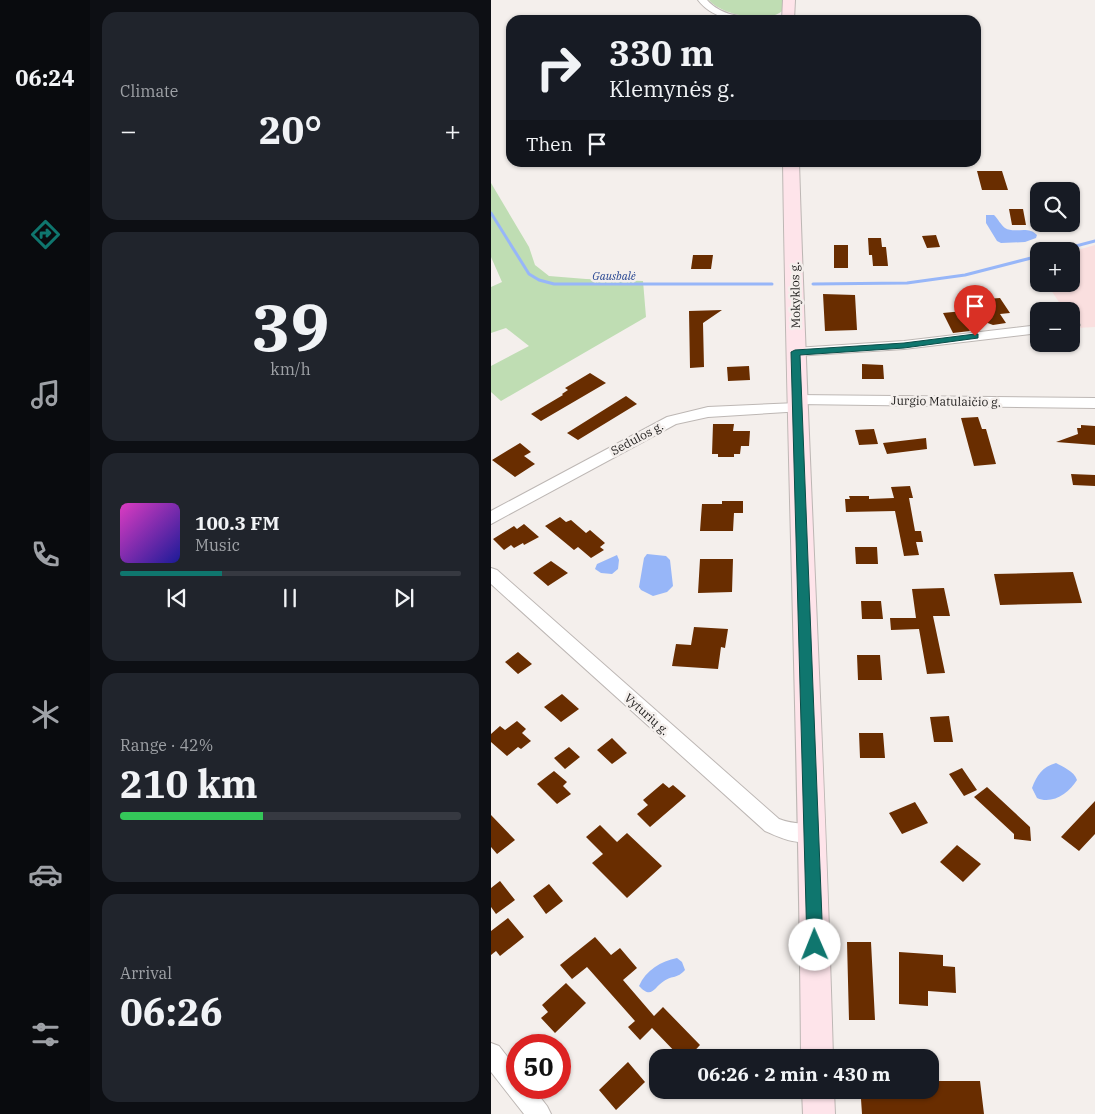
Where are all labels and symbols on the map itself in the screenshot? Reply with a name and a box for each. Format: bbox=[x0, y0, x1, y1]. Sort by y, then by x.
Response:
street label: Mokyklos g. bbox=[787, 262, 803, 328]
water label: Gausbalė bbox=[592, 269, 636, 283]
pin bbox=[954, 285, 996, 336]
street label: Jurgio Matulaičio g. bbox=[891, 393, 1001, 409]
street label: Sedulos g. bbox=[608, 418, 666, 458]
street label: Vyturių g. bbox=[621, 690, 673, 738]
position arrow bbox=[788, 918, 840, 970]
speed limit sign: 50 bbox=[506, 1034, 571, 1099]

